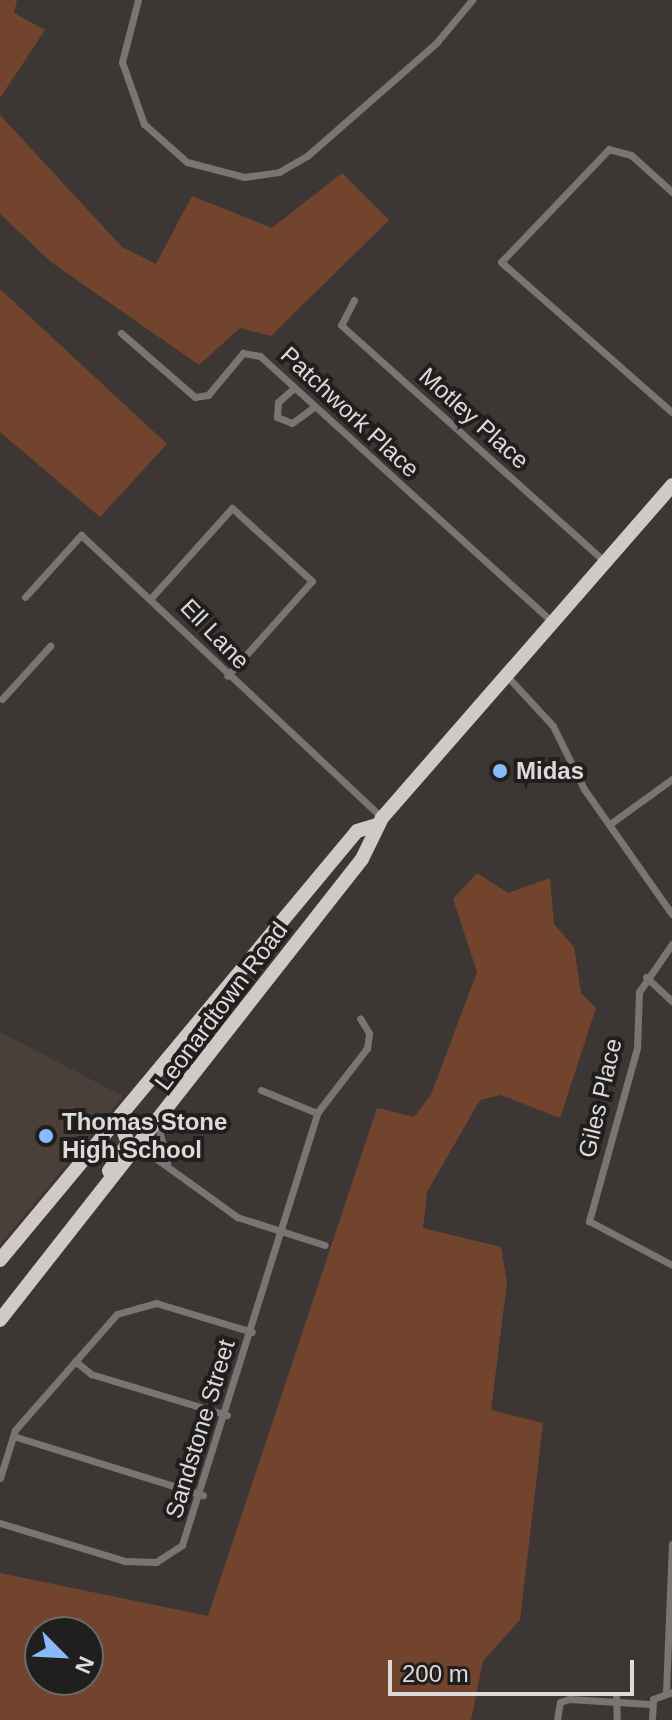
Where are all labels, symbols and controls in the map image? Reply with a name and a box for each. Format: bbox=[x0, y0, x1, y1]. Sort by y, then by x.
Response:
street label: Patchwork Place bbox=[275, 341, 425, 483]
street label: Motley Place bbox=[413, 361, 535, 475]
street label: Ell Lane bbox=[175, 593, 255, 675]
place label: Midas bbox=[516, 757, 584, 785]
marker: Midas bbox=[491, 762, 509, 780]
street label: Leonardtown Road bbox=[148, 916, 294, 1096]
street label: Giles Place bbox=[572, 1036, 628, 1160]
place label: Thomas Stone High School bbox=[62, 1108, 227, 1164]
marker: Thomas Stone High School bbox=[37, 1127, 55, 1145]
street label: Sandstone Street bbox=[159, 1336, 241, 1522]
north arrow bbox=[24, 1616, 104, 1696]
scale bar bbox=[392, 1644, 638, 1694]
text: N bbox=[70, 1653, 99, 1677]
text: 200 m bbox=[402, 1660, 469, 1687]

